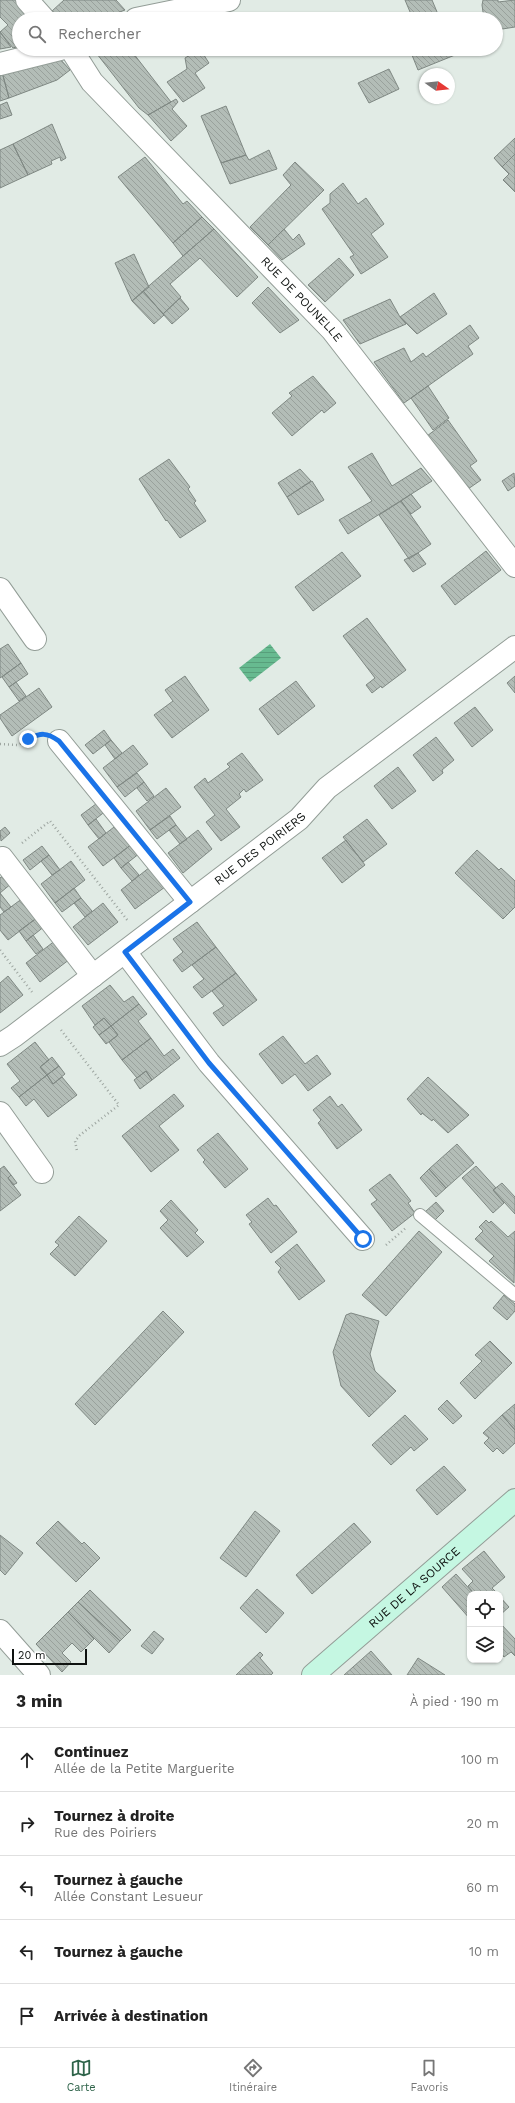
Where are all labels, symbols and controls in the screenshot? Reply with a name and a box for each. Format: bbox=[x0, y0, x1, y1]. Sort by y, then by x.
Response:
search box bbox=[12, 12, 503, 56]
icon: search bbox=[26, 23, 48, 45]
text: Rechercher bbox=[58, 25, 141, 43]
north arrow bbox=[419, 68, 455, 104]
street label: RUE DE POUNELLE bbox=[258, 254, 346, 345]
route end bbox=[19, 730, 37, 748]
street label: RUE DES POIRIERS bbox=[212, 809, 309, 888]
route start bbox=[354, 1230, 372, 1248]
street label: RUE DE LA SOURCE bbox=[366, 1544, 463, 1631]
map controls bbox=[467, 1591, 503, 1663]
button: locate bbox=[467, 1591, 503, 1627]
button: layers bbox=[467, 1627, 503, 1663]
scale bar bbox=[12, 1647, 87, 1666]
text: 20 m bbox=[18, 1649, 46, 1662]
text: 3 min bbox=[16, 1691, 62, 1711]
text: À pied · 190 m bbox=[410, 1694, 499, 1709]
text: Continuez bbox=[54, 1743, 128, 1761]
icon: ahead bbox=[16, 1749, 38, 1771]
text: 100 m bbox=[461, 1752, 499, 1767]
text: Allée de la Petite Marguerite bbox=[54, 1761, 234, 1776]
text: Tournez à droite bbox=[54, 1807, 174, 1825]
icon: right bbox=[16, 1813, 38, 1835]
text: 20 m bbox=[467, 1816, 499, 1831]
text: Rue des Poiriers bbox=[54, 1825, 157, 1840]
text: Tournez à gauche bbox=[54, 1871, 183, 1889]
icon: left bbox=[16, 1877, 38, 1899]
text: 60 m bbox=[466, 1880, 499, 1895]
text: Allée Constant Lesueur bbox=[54, 1889, 203, 1904]
icon: left bbox=[16, 1941, 38, 1963]
text: Tournez à gauche bbox=[54, 1943, 183, 1961]
text: 10 m bbox=[469, 1944, 499, 1959]
icon: arrive bbox=[16, 2005, 38, 2027]
text: Arrivée à destination bbox=[54, 2007, 208, 2025]
tab: Carte bbox=[67, 2057, 96, 2094]
tab: Itinéraire bbox=[229, 2057, 277, 2094]
tab: Favoris bbox=[411, 2057, 448, 2094]

